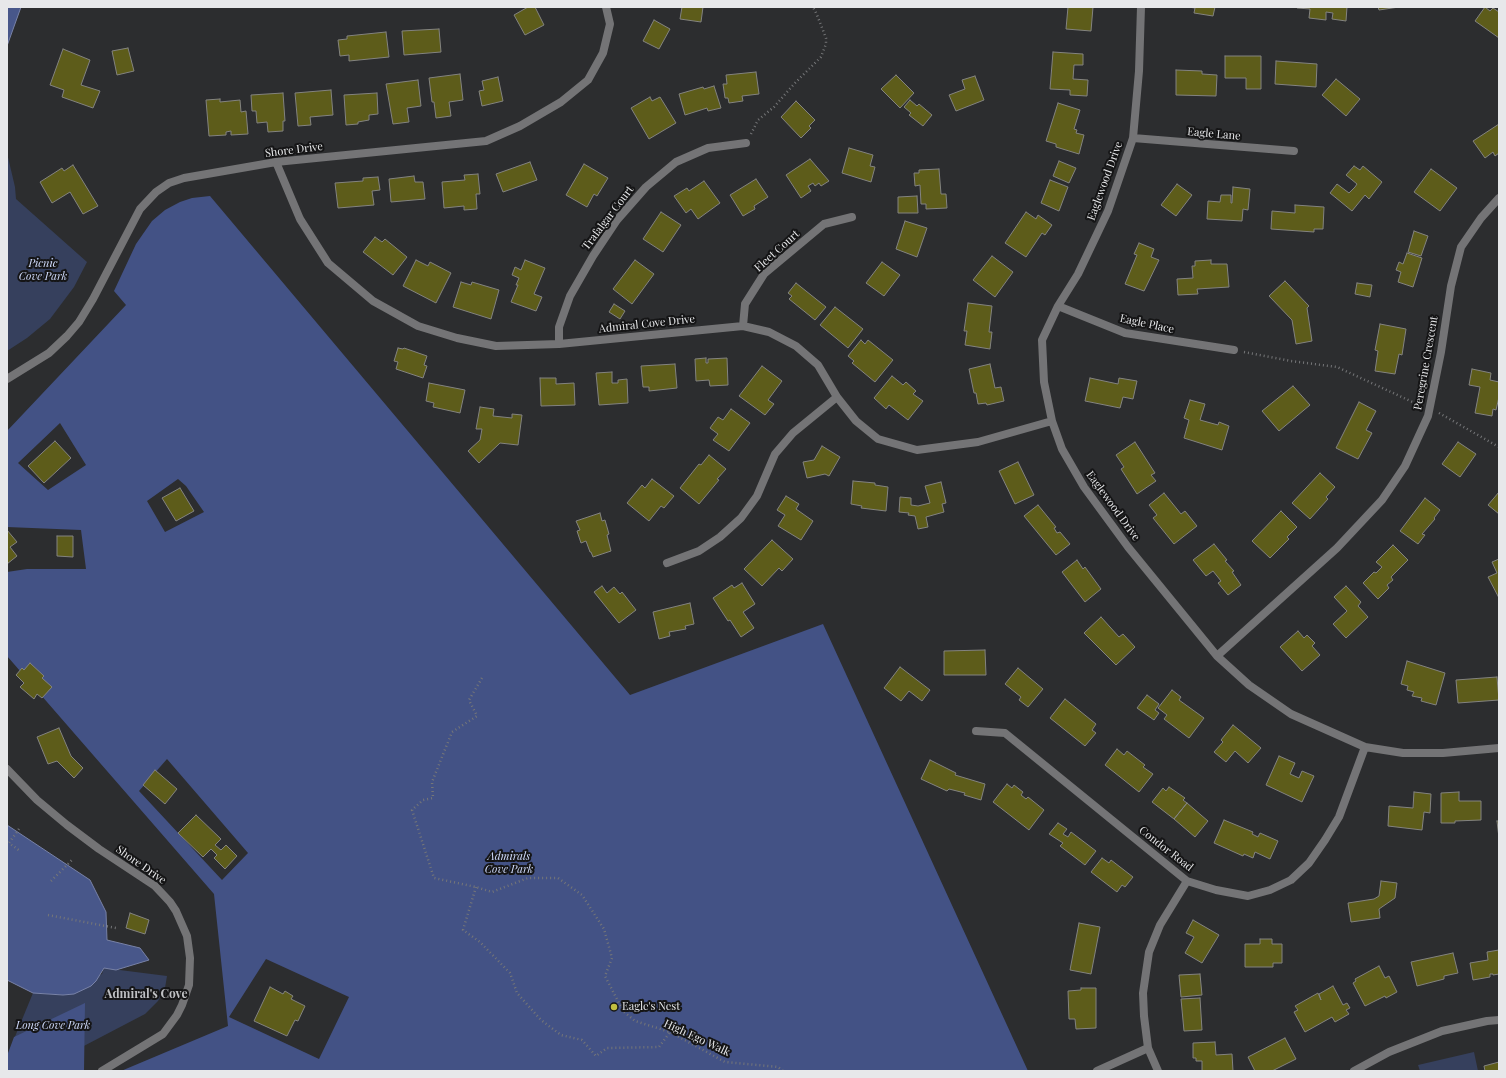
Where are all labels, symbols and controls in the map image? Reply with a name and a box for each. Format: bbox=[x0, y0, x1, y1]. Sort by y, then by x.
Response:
street label: Eagle Lane bbox=[1187, 125, 1241, 143]
street label: Shore Drive bbox=[264, 140, 324, 160]
street label: Eaglewood Drive bbox=[1085, 140, 1125, 222]
street label: Trafalgar Court bbox=[580, 183, 636, 253]
street label: Fleet Court bbox=[752, 227, 802, 275]
park label: Picnic Cove Park bbox=[19, 257, 67, 283]
street label: Admiral Cove Drive bbox=[598, 312, 696, 336]
street label: Eagle Place bbox=[1119, 312, 1175, 336]
street label: Peregrine Crescent bbox=[1411, 315, 1441, 411]
street label: Eaglewood Drive bbox=[1083, 469, 1143, 543]
street label: Condor Road bbox=[1136, 824, 1196, 874]
street label: Shore Drive bbox=[113, 843, 169, 887]
park label: Admirals Cove Park bbox=[485, 850, 533, 876]
district label: Admiral's Cove bbox=[104, 987, 188, 1001]
place label: Eagle's Nest bbox=[622, 1000, 680, 1014]
marker: Eagle's Nest bbox=[609, 1002, 619, 1012]
street label: High Ego Walk bbox=[662, 1017, 732, 1059]
park label: Long Cove Park bbox=[16, 1019, 90, 1033]

